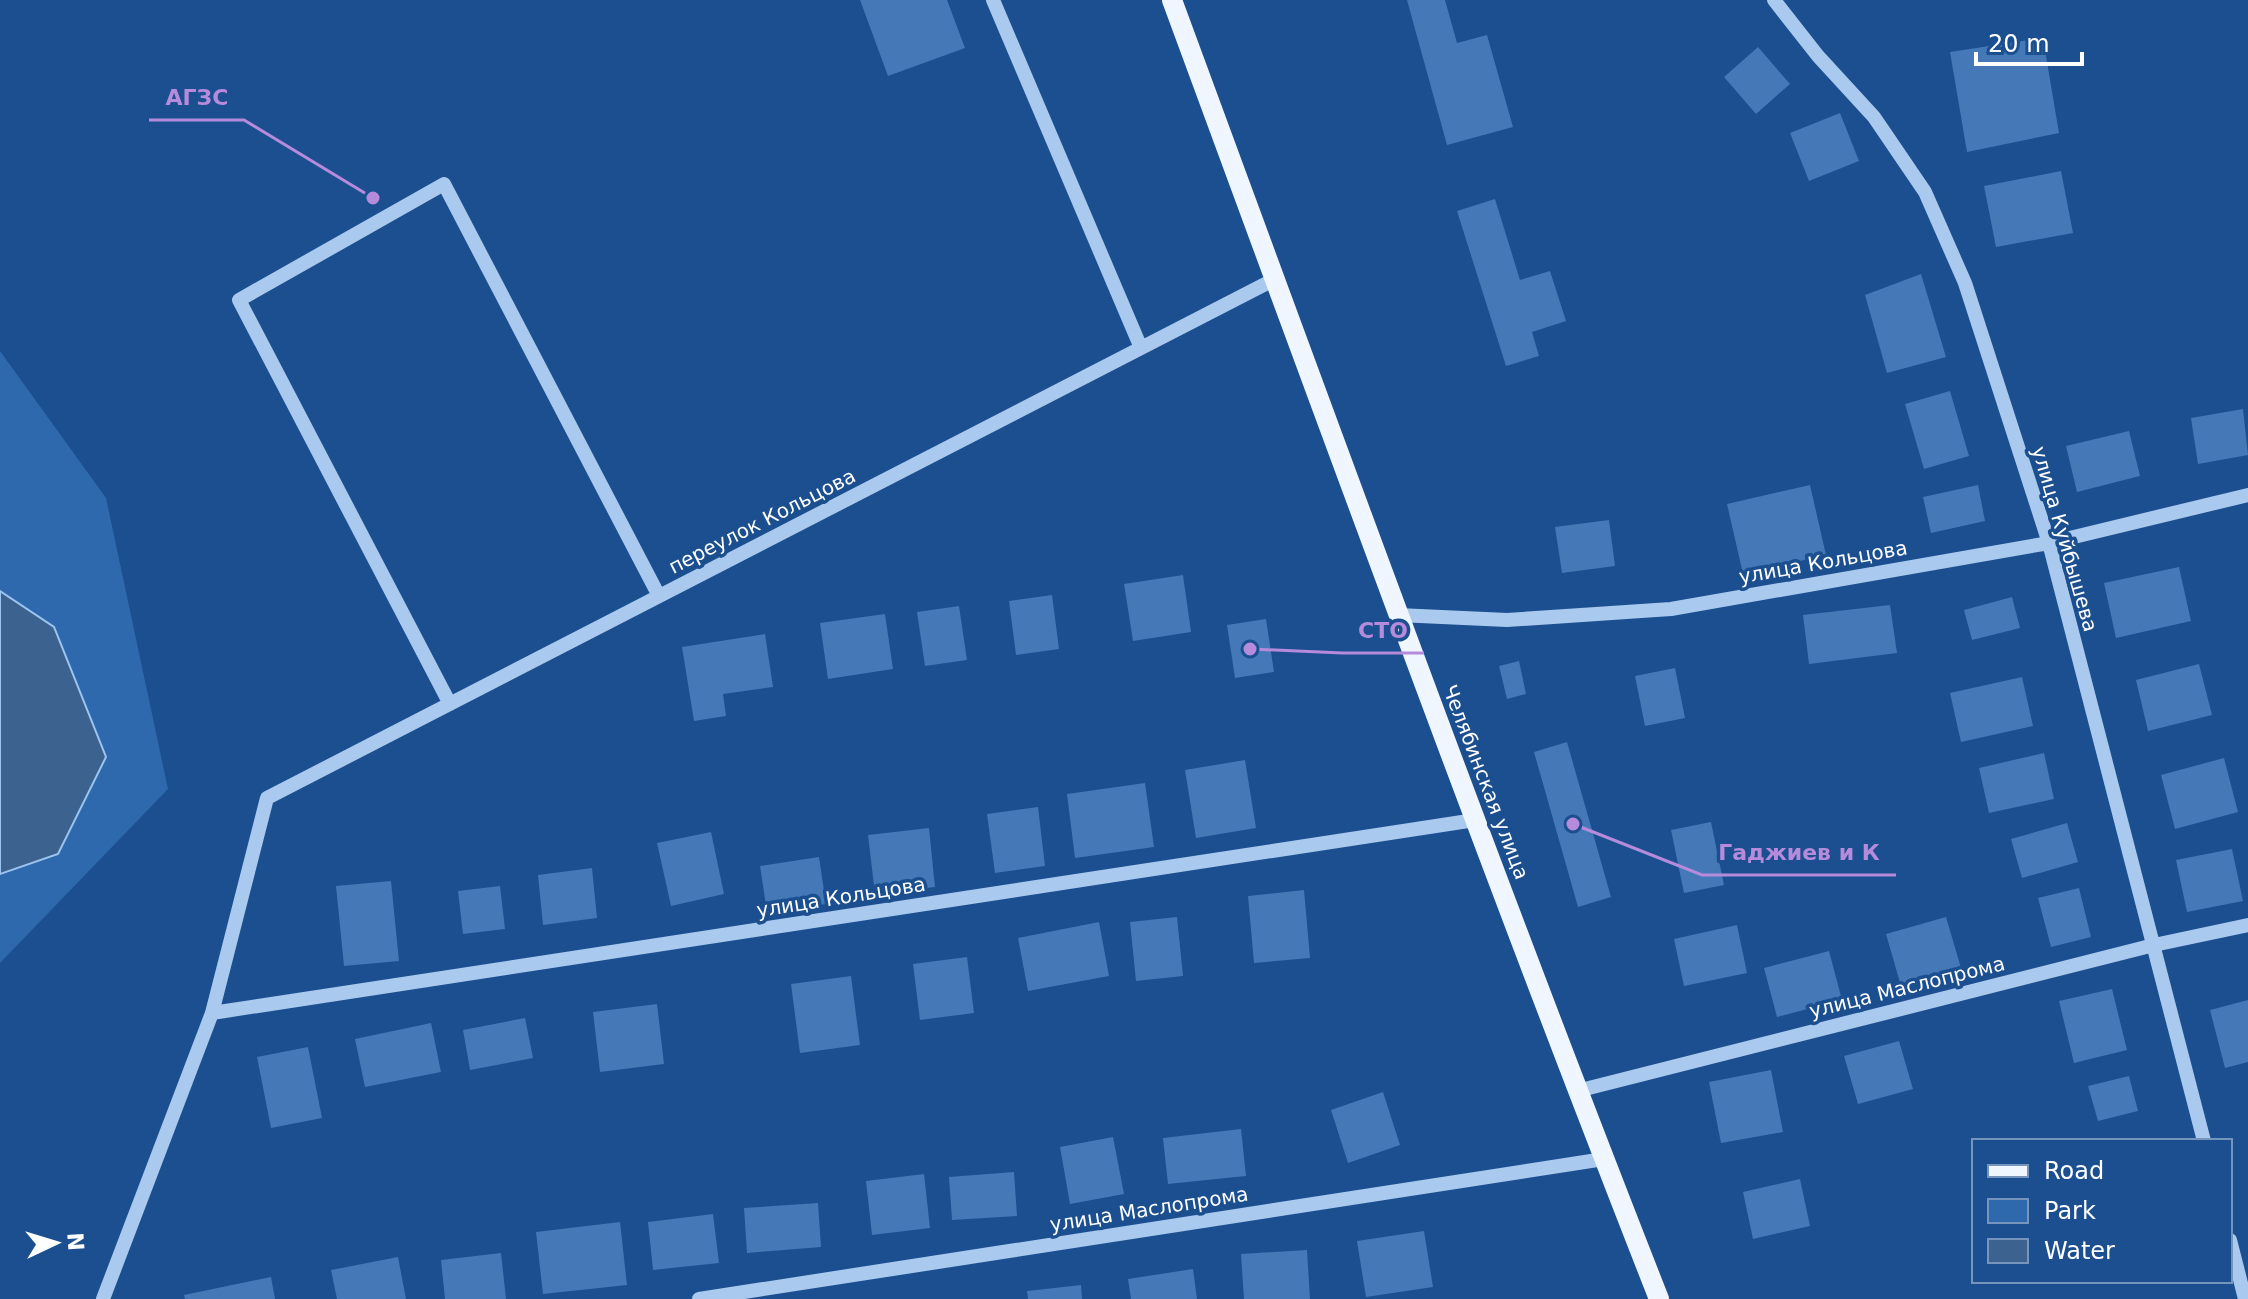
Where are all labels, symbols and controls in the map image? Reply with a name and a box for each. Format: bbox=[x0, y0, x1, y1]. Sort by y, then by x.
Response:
scale bar bbox=[1976, 16, 2082, 66]
text: 20 m bbox=[1988, 30, 2050, 58]
callout: АГЗС bbox=[149, 74, 244, 120]
text: АГЗС bbox=[166, 85, 228, 110]
street label: улица Куйбышева bbox=[2027, 444, 2103, 634]
street label: переулок Кольцова bbox=[665, 463, 859, 579]
street label: улица Кольцова bbox=[1737, 535, 1909, 589]
callout: СТО bbox=[1342, 607, 1424, 653]
text: СТО bbox=[1358, 618, 1408, 643]
street label: Челябинская улица bbox=[1438, 681, 1534, 883]
callout: Гаджиев и К bbox=[1702, 829, 1896, 875]
text: Гаджиев и К bbox=[1718, 840, 1880, 865]
street label: улица Кольцова bbox=[755, 872, 927, 922]
street label: улица Маслопрома bbox=[1807, 951, 2007, 1023]
legend bbox=[1972, 1139, 2232, 1283]
text: Road bbox=[2044, 1157, 2104, 1185]
street label: улица Маслопрома bbox=[1048, 1181, 1250, 1237]
text: Park bbox=[2044, 1197, 2096, 1225]
north arrow bbox=[16, 1203, 96, 1283]
text: N bbox=[62, 1232, 89, 1252]
text: Water bbox=[2044, 1237, 2115, 1265]

